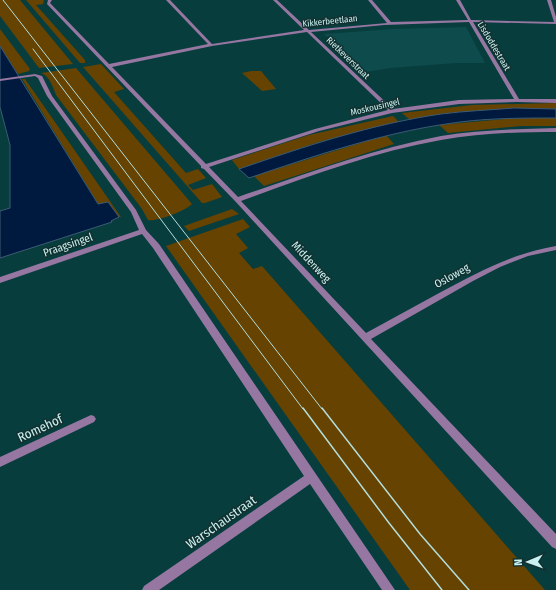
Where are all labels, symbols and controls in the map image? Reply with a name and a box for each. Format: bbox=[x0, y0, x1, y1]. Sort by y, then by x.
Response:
street label: Kikkerbeetlaan bbox=[302, 13, 358, 29]
street label: Lisdoddestraat bbox=[476, 20, 513, 72]
street label: Rietkeverstraat bbox=[324, 35, 372, 81]
street label: Moskousingel bbox=[349, 96, 401, 118]
street label: Praagsingel bbox=[42, 230, 94, 260]
street label: Middenweg bbox=[289, 239, 334, 286]
street label: Osloweg bbox=[432, 261, 473, 291]
street label: Romehof bbox=[15, 411, 66, 445]
street label: Warschaustraat bbox=[183, 492, 260, 552]
north arrow bbox=[508, 542, 548, 582]
text: N bbox=[512, 559, 525, 566]

